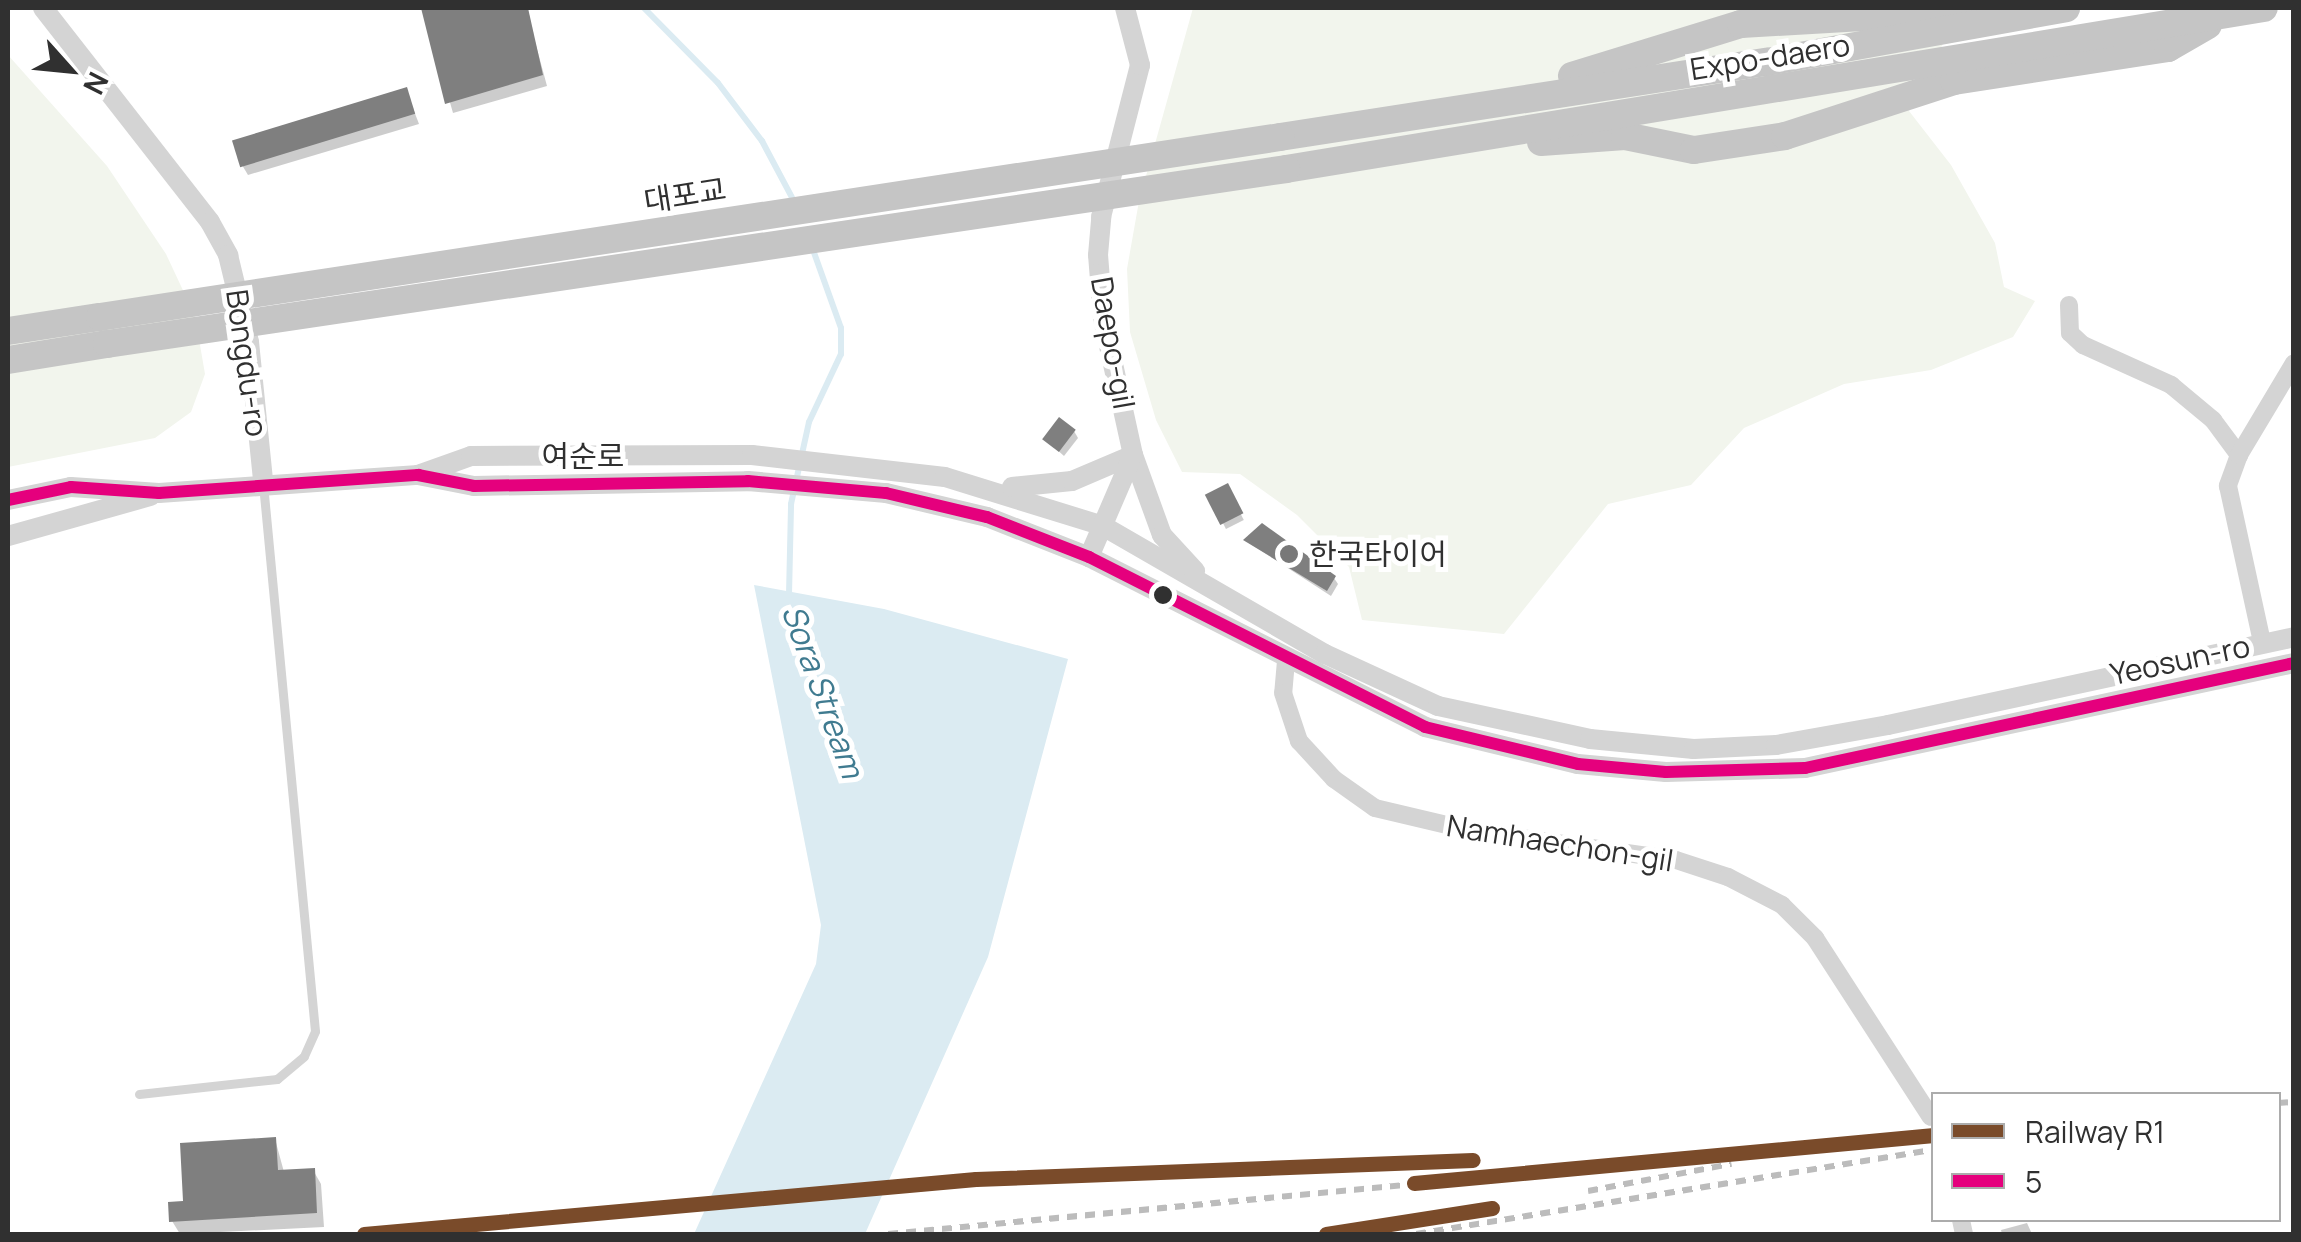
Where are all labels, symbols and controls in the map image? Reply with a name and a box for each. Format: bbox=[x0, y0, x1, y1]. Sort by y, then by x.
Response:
north arrow bbox=[20, 20, 120, 120]
street label: Expo-daero bbox=[1688, 27, 1852, 87]
text: N bbox=[75, 66, 118, 101]
street label: 대포교 bbox=[641, 171, 729, 219]
street label: Daepo-gil bbox=[1084, 274, 1142, 412]
street label: Bongdu-ro bbox=[219, 287, 275, 439]
street label: 여순로 bbox=[542, 438, 624, 474]
place label: 한국타이어 bbox=[1309, 536, 1447, 572]
marker: 한국타이어 bbox=[1278, 543, 1300, 565]
unlabelled marker bbox=[1153, 585, 1173, 605]
water label: Sora Stream bbox=[774, 599, 872, 783]
street label: Yeosun-ro bbox=[2107, 628, 2253, 692]
street label: Namhaechon-gil bbox=[1444, 807, 1676, 879]
legend bbox=[1931, 1092, 2281, 1222]
text: Railway R1 bbox=[2025, 1111, 2165, 1152]
text: 5 bbox=[2025, 1161, 2042, 1202]

